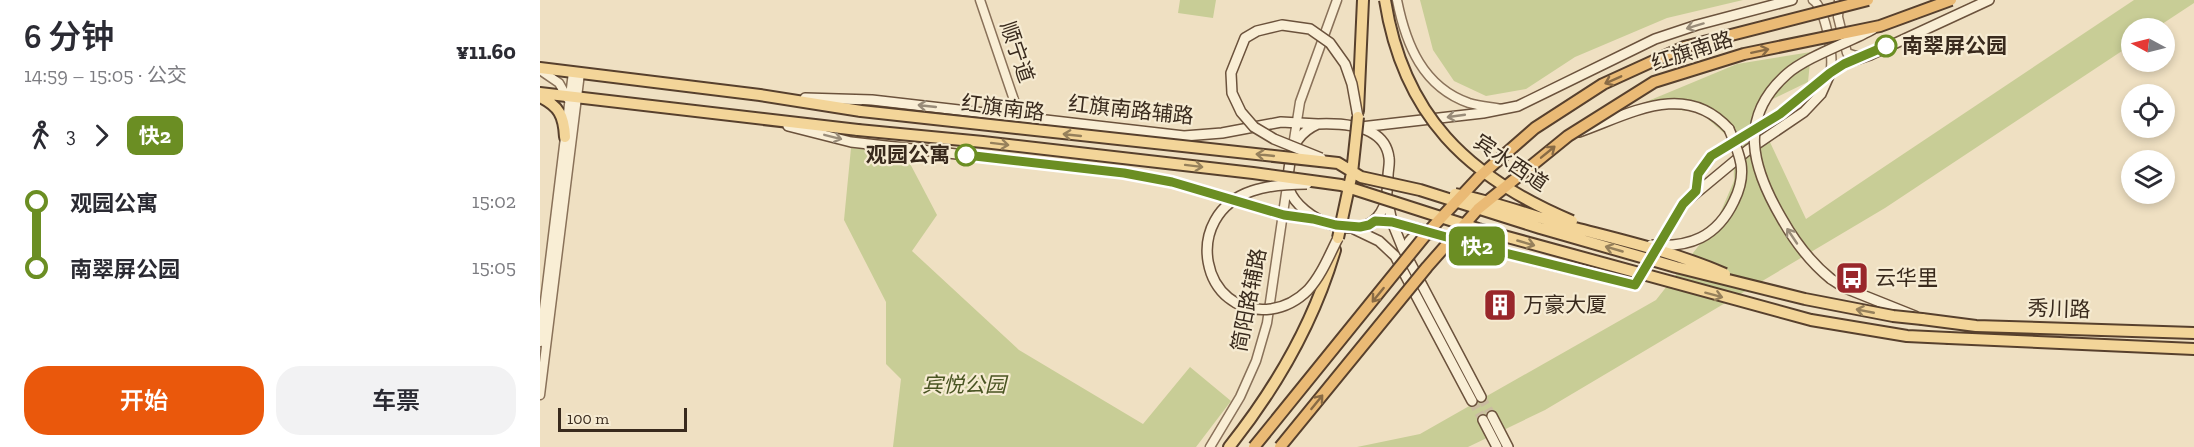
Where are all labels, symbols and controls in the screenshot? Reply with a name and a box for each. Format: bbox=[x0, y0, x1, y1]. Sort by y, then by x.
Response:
text: 6 分钟 bbox=[24, 17, 114, 56]
street label: 顺宁道 bbox=[995, 18, 1040, 86]
north arrow bbox=[2121, 18, 2175, 72]
map controls bbox=[2121, 18, 2175, 204]
one-way arrow bbox=[1686, 21, 1705, 32]
street label: 红旗南路 bbox=[1648, 26, 1736, 75]
place label: 南翠屏公园 bbox=[1902, 33, 2007, 58]
marker: 南翠屏公园 bbox=[1875, 35, 1897, 57]
text: ¥11.60 bbox=[456, 38, 516, 65]
one-way arrow bbox=[1750, 45, 1769, 56]
text: 14:59 – 15:05 · 公交 bbox=[24, 63, 187, 87]
one-way arrow bbox=[1604, 74, 1622, 86]
button: locate bbox=[2121, 84, 2175, 138]
street label: 红旗南路 bbox=[960, 90, 1046, 125]
street label: 红旗南路辅路 bbox=[1067, 90, 1195, 129]
one-way arrow bbox=[917, 100, 937, 111]
one-way arrow bbox=[1446, 111, 1466, 122]
icon: walk bbox=[24, 119, 57, 152]
icon: forward bbox=[85, 119, 118, 152]
text: 3 bbox=[66, 123, 76, 147]
text: 快2 bbox=[139, 123, 171, 148]
one-way arrow bbox=[1062, 129, 1082, 140]
street label: 宾水西道 bbox=[1469, 129, 1553, 196]
one-way arrow bbox=[824, 132, 843, 144]
one-way arrow bbox=[990, 138, 1010, 149]
place label: 观园公寓 bbox=[866, 142, 950, 167]
marker: 观园公寓 bbox=[955, 144, 977, 166]
one-way arrow bbox=[1540, 145, 1556, 158]
one-way arrow bbox=[1256, 149, 1276, 160]
button: layers bbox=[2121, 150, 2175, 204]
one-way arrow bbox=[1183, 161, 1203, 172]
text: 15:02 bbox=[472, 189, 516, 213]
text: 观园公寓 bbox=[70, 190, 158, 217]
line badge: 快2 bbox=[1450, 226, 1504, 266]
one-way arrow bbox=[1786, 228, 1798, 244]
text: 快2 bbox=[1461, 234, 1493, 259]
one-way arrow bbox=[1516, 238, 1535, 249]
one-way arrow bbox=[1605, 243, 1624, 254]
street label: 简阳路辅路 bbox=[1226, 246, 1271, 354]
text: 15:05 bbox=[472, 255, 516, 279]
text: 南翠屏公园 bbox=[70, 256, 180, 283]
bus stop icon: 云华里 bbox=[1834, 260, 1870, 296]
place label: 云华里 bbox=[1875, 265, 1938, 290]
one-way arrow bbox=[1372, 286, 1385, 302]
building icon: 万豪大厦 bbox=[1482, 287, 1518, 323]
one-way arrow bbox=[1704, 290, 1723, 301]
place label: 万豪大厦 bbox=[1523, 292, 1607, 317]
street label: 秀川路 bbox=[2027, 295, 2091, 322]
one-way arrow bbox=[1855, 305, 1875, 316]
button: 开始 bbox=[24, 366, 264, 435]
button: 车票 bbox=[276, 366, 516, 435]
park label: 宾悦公园 bbox=[922, 372, 1009, 397]
one-way arrow bbox=[1310, 394, 1323, 410]
scale bar bbox=[558, 405, 687, 432]
text: 100 m bbox=[567, 409, 609, 428]

